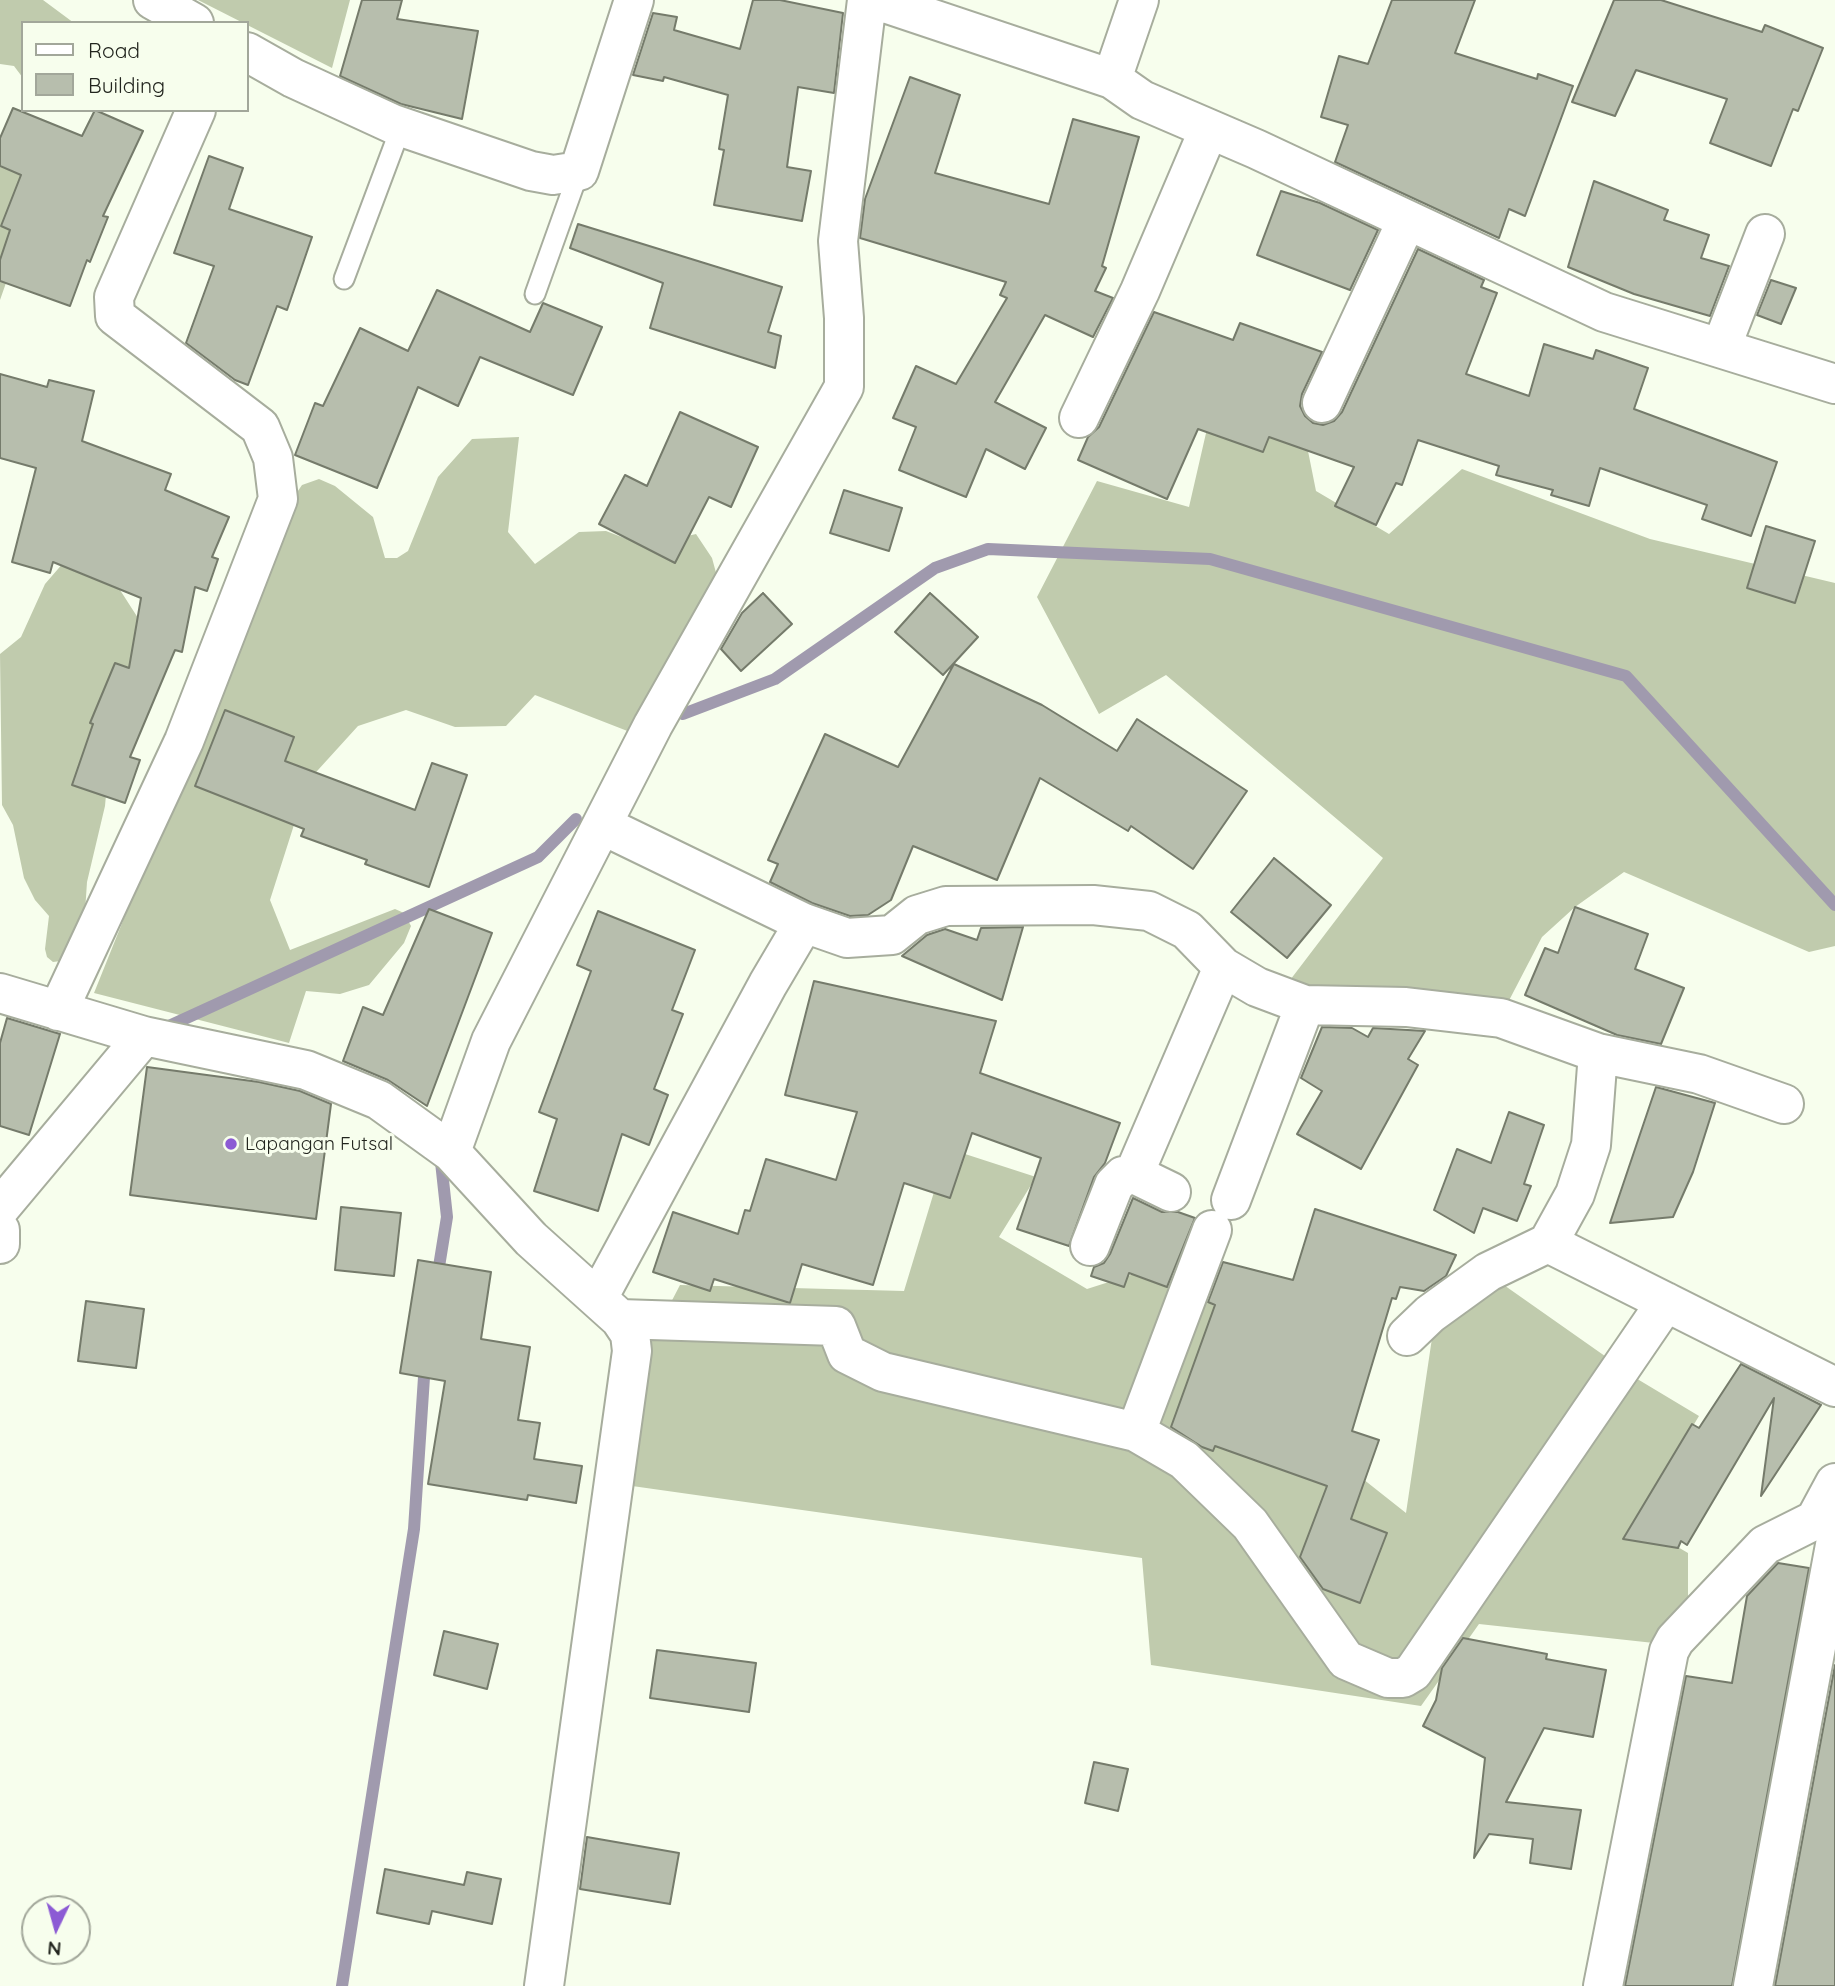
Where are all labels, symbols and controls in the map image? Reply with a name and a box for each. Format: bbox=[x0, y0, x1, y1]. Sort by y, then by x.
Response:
legend bbox=[21, 21, 248, 112]
text: Road bbox=[88, 37, 140, 63]
text: Building bbox=[88, 72, 165, 98]
place label: Lapangan Futsal bbox=[245, 1133, 393, 1155]
marker: Lapangan Futsal bbox=[223, 1136, 239, 1152]
north arrow bbox=[21, 1895, 91, 1965]
text: N bbox=[46, 1936, 62, 1961]

